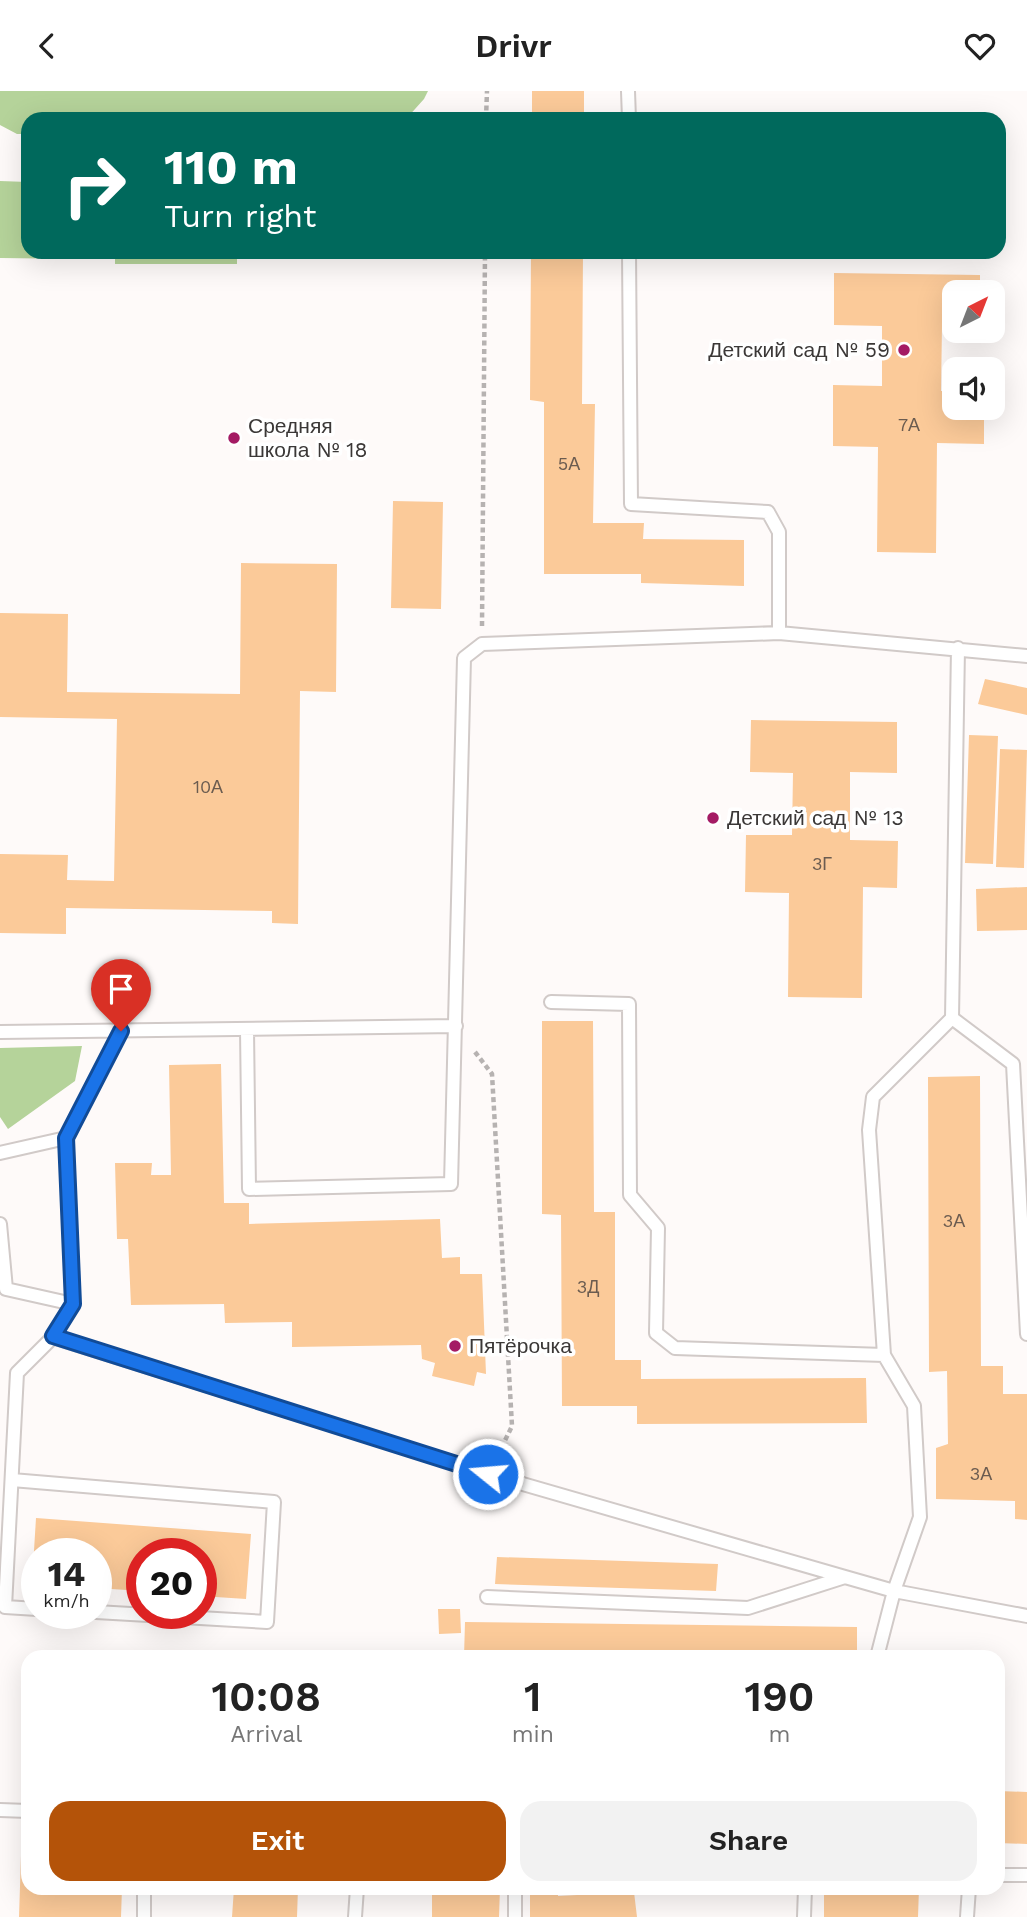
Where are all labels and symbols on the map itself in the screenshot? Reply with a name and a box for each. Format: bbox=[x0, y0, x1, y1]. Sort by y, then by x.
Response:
north arrow bbox=[942, 280, 1004, 343]
place label: Детский сад № 59 bbox=[708, 337, 890, 362]
marker: Детский сад № 59 bbox=[896, 342, 912, 358]
place label: Средняя школа № 18 bbox=[248, 413, 367, 462]
house number: 7А bbox=[898, 414, 920, 435]
marker: Средняя школа № 18 bbox=[226, 430, 242, 446]
house number: 5А bbox=[558, 453, 580, 474]
house number: 10А bbox=[193, 776, 223, 797]
place label: Детский сад № 13 bbox=[727, 805, 904, 830]
marker: Детский сад № 13 bbox=[705, 810, 721, 826]
house number: 3Г bbox=[812, 853, 832, 874]
pin bbox=[91, 959, 151, 1031]
house number: 3А bbox=[943, 1210, 965, 1231]
house number: 3Д bbox=[577, 1276, 599, 1297]
place label: Пятёрочка bbox=[469, 1333, 572, 1358]
marker: Пятёрочка bbox=[447, 1338, 463, 1354]
position arrow bbox=[451, 1437, 525, 1511]
house number: 3А bbox=[970, 1463, 992, 1484]
speed limit sign: 20 bbox=[126, 1538, 217, 1629]

